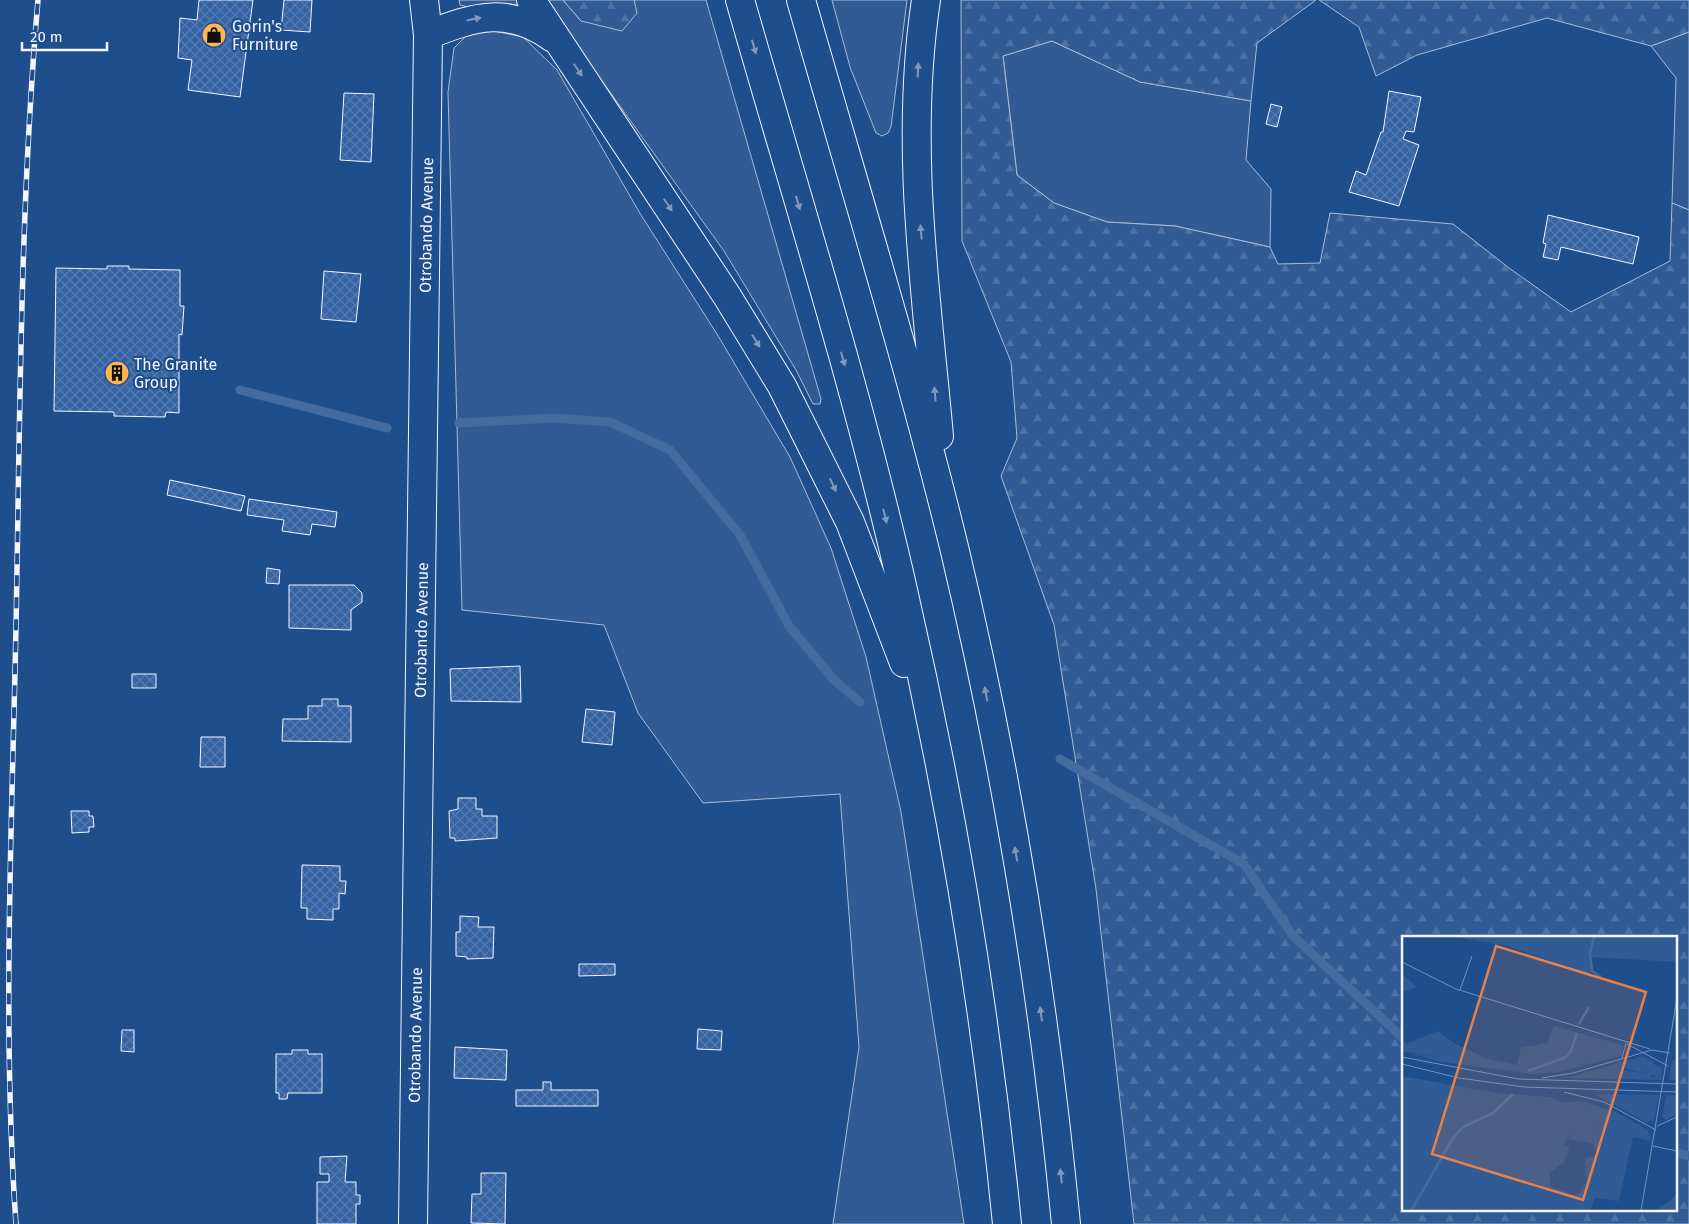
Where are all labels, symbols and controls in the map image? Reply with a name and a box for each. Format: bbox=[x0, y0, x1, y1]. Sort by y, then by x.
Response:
one-way arrow bbox=[466, 15, 482, 23]
place label: Gorin's Furniture bbox=[232, 17, 298, 54]
scale bar bbox=[22, 20, 108, 52]
shop icon: Gorin's Furniture bbox=[201, 22, 227, 48]
text: 20 m bbox=[30, 28, 63, 46]
one-way arrow bbox=[750, 39, 758, 54]
one-way arrow bbox=[914, 61, 922, 77]
one-way arrow bbox=[573, 63, 582, 76]
street label: Otrobando Avenue bbox=[416, 157, 437, 293]
one-way arrow bbox=[795, 196, 803, 211]
one-way arrow bbox=[663, 198, 673, 212]
one-way arrow bbox=[917, 224, 925, 240]
one-way arrow bbox=[751, 335, 761, 348]
one-way arrow bbox=[840, 352, 848, 367]
place label: The Granite Group bbox=[134, 355, 217, 392]
building icon: The Granite Group bbox=[104, 360, 130, 386]
one-way arrow bbox=[931, 386, 939, 402]
one-way arrow bbox=[828, 477, 837, 492]
one-way arrow bbox=[881, 509, 889, 524]
street label: Otrobando Avenue bbox=[411, 562, 432, 698]
one-way arrow bbox=[982, 686, 990, 702]
one-way arrow bbox=[1012, 845, 1020, 861]
inset map bbox=[1402, 936, 1676, 1212]
street label: Otrobando Avenue bbox=[405, 967, 426, 1103]
one-way arrow bbox=[1037, 1006, 1045, 1022]
one-way arrow bbox=[1057, 1167, 1065, 1183]

